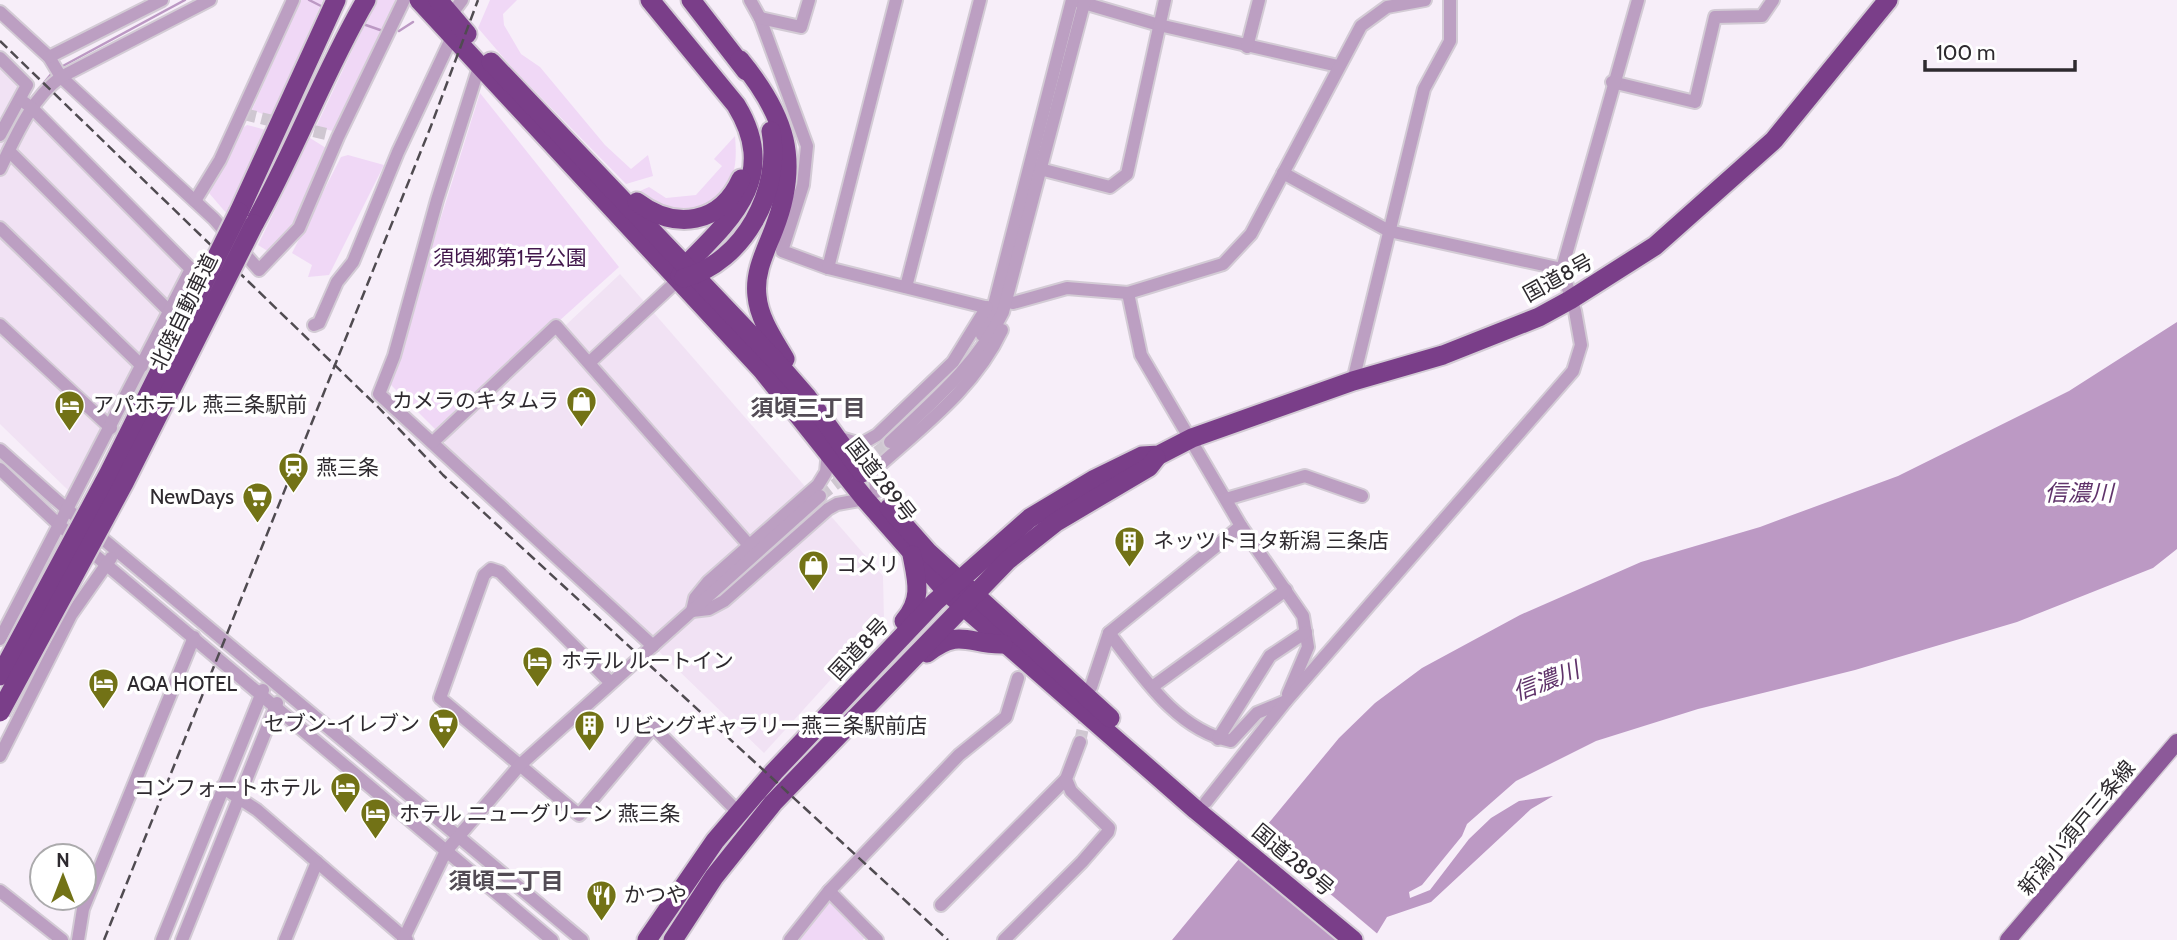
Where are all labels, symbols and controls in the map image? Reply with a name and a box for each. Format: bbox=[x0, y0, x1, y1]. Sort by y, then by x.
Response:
scale bar bbox=[1925, 28, 2076, 72]
text: 100 m bbox=[1936, 40, 1995, 65]
park label: 須頃郷第1号公園 bbox=[433, 245, 587, 270]
street label: 国道8号 bbox=[1519, 248, 1597, 307]
street label: 北陸自動車道 bbox=[145, 250, 222, 374]
shop icon: カメラのキタムラ bbox=[565, 384, 599, 428]
hotel icon: アパホテル 燕三条駅前 bbox=[53, 388, 87, 432]
place label: カメラのキタムラ bbox=[392, 388, 559, 413]
place label: アパホテル 燕三条駅前 bbox=[93, 392, 307, 417]
district label: 須頃三丁目 bbox=[751, 394, 866, 422]
street label: 国道289号 bbox=[841, 433, 922, 526]
station icon: 燕三条 bbox=[276, 451, 310, 495]
place label: 燕三条 bbox=[316, 455, 379, 480]
water label: 信濃川 bbox=[2045, 479, 2117, 507]
supermarket icon: NewDays bbox=[240, 480, 274, 524]
place label: NewDays bbox=[150, 484, 234, 509]
building icon: ネッツトヨタ新潟 三条店 bbox=[1113, 524, 1147, 568]
place label: ネッツトヨタ新潟 三条店 bbox=[1153, 528, 1389, 553]
shop icon: コメリ bbox=[796, 548, 830, 592]
place label: コメリ bbox=[836, 552, 899, 577]
street label: 国道8号 bbox=[824, 612, 894, 685]
hotel icon: ホテル ルートイン bbox=[521, 644, 555, 688]
place label: ホテル ルートイン bbox=[561, 648, 734, 673]
water label: 信濃川 bbox=[1509, 654, 1586, 706]
hotel icon: AQA HOTEL bbox=[87, 667, 121, 711]
place label: AQA HOTEL bbox=[127, 671, 238, 696]
supermarket icon: セブン-イレブン bbox=[426, 707, 460, 751]
building icon: リビングギャラリー燕三条駅前店 bbox=[572, 709, 606, 753]
place label: セブン-イレブン bbox=[264, 711, 420, 736]
place label: リビングギャラリー燕三条駅前店 bbox=[612, 713, 927, 738]
street label: 新潟小須戸三条線 bbox=[2013, 755, 2140, 900]
hotel icon: コンフォートホテル bbox=[328, 771, 362, 815]
place label: コンフォートホテル bbox=[134, 775, 322, 800]
hotel icon: ホテル ニューグリーン 燕三条 bbox=[359, 797, 393, 841]
place label: ホテル ニューグリーン 燕三条 bbox=[399, 801, 680, 826]
street label: 国道289号 bbox=[1247, 818, 1339, 901]
north arrow bbox=[28, 842, 98, 912]
text: N bbox=[56, 849, 70, 872]
district label: 須頃二丁目 bbox=[449, 867, 564, 895]
restaurant icon: かつや bbox=[584, 878, 618, 922]
place label: かつや bbox=[624, 882, 687, 907]

